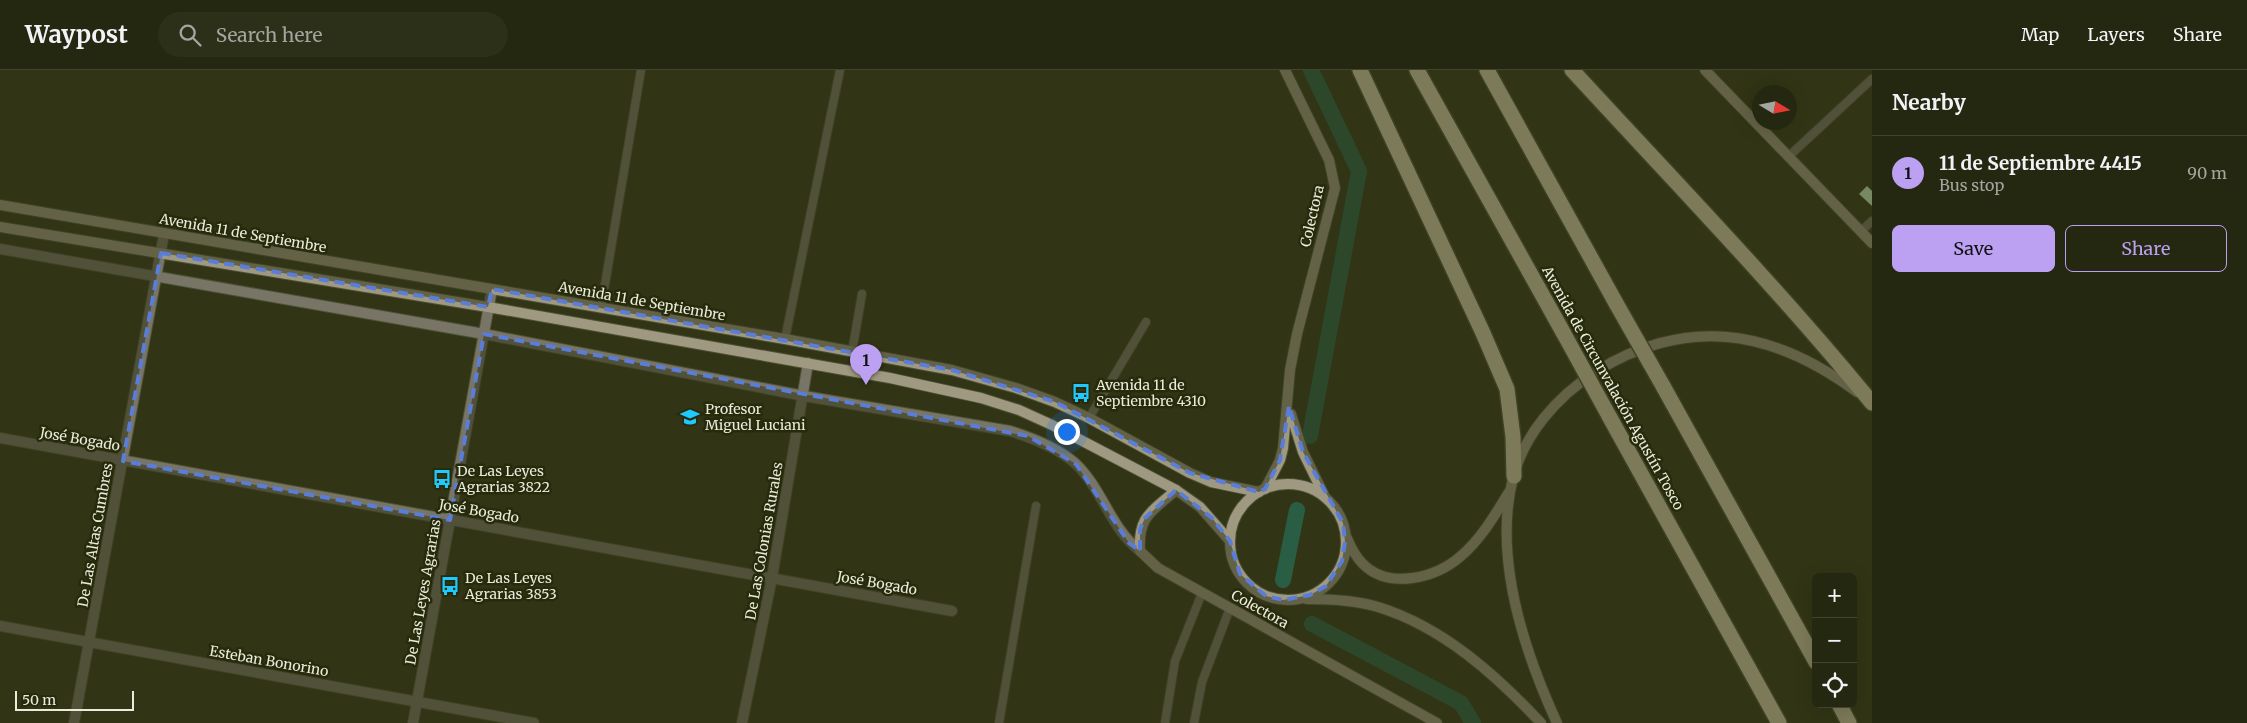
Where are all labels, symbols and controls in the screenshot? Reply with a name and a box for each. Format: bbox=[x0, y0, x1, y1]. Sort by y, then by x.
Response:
search box bbox=[158, 12, 508, 57]
text: Waypost bbox=[25, 19, 128, 50]
icon: search bbox=[176, 21, 204, 49]
text: Search here bbox=[216, 23, 322, 47]
text: Map bbox=[2021, 23, 2059, 46]
text: Layers bbox=[2087, 23, 2145, 46]
text: Share bbox=[2173, 23, 2222, 46]
north arrow bbox=[1752, 85, 1797, 130]
text: Nearby bbox=[1892, 89, 1966, 116]
text: 11 de Septiembre 4415 bbox=[1939, 151, 2142, 175]
text: 1 bbox=[1904, 163, 1912, 183]
text: 90 m bbox=[2187, 163, 2227, 183]
text: Bus stop bbox=[1939, 175, 2004, 195]
street label: Colectora bbox=[1296, 183, 1328, 249]
street label: Avenida 11 de Septiembre bbox=[157, 209, 328, 257]
button: Save bbox=[1892, 225, 2055, 272]
button: Share bbox=[2065, 225, 2227, 272]
street label: Avenida de Circunvalación Agustín Tosco bbox=[1538, 262, 1688, 513]
street label: Avenida 11 de Septiembre bbox=[556, 277, 727, 325]
pin: 1 bbox=[850, 344, 882, 385]
place label: Avenida 11 de Septiembre 4310 bbox=[1095, 376, 1206, 410]
bus stop icon: Avenida 11 de Septiembre 4310 bbox=[1070, 382, 1092, 404]
place label: Profesor Miguel Luciani bbox=[705, 400, 806, 434]
school or university icon: Profesor Miguel Luciani bbox=[679, 406, 701, 428]
your location bbox=[1054, 419, 1080, 445]
street label: José Bogado bbox=[37, 423, 122, 455]
street label: De Las Altas Cumbres bbox=[73, 461, 117, 608]
street label: De Las Colonias Rurales bbox=[741, 461, 787, 621]
place label: De Las Leyes Agrarias 3822 bbox=[456, 462, 550, 496]
bus stop icon: De Las Leyes Agrarias 3822 bbox=[431, 468, 453, 490]
street label: José Bogado bbox=[436, 495, 521, 527]
street label: De Las Leyes Agrarias bbox=[401, 518, 445, 666]
street label: José Bogado bbox=[834, 567, 919, 599]
place label: De Las Leyes Agrarias 3853 bbox=[464, 569, 557, 603]
map controls bbox=[1812, 573, 1857, 708]
button: + bbox=[1812, 573, 1857, 618]
bus stop icon: De Las Leyes Agrarias 3853 bbox=[439, 575, 461, 597]
street label: Colectora bbox=[1228, 586, 1292, 632]
button: − bbox=[1812, 618, 1857, 663]
street label: Esteban Bonorino bbox=[208, 642, 330, 680]
button: locate bbox=[1812, 663, 1857, 708]
scale bar bbox=[15, 688, 134, 711]
text: 50 m bbox=[22, 691, 56, 709]

